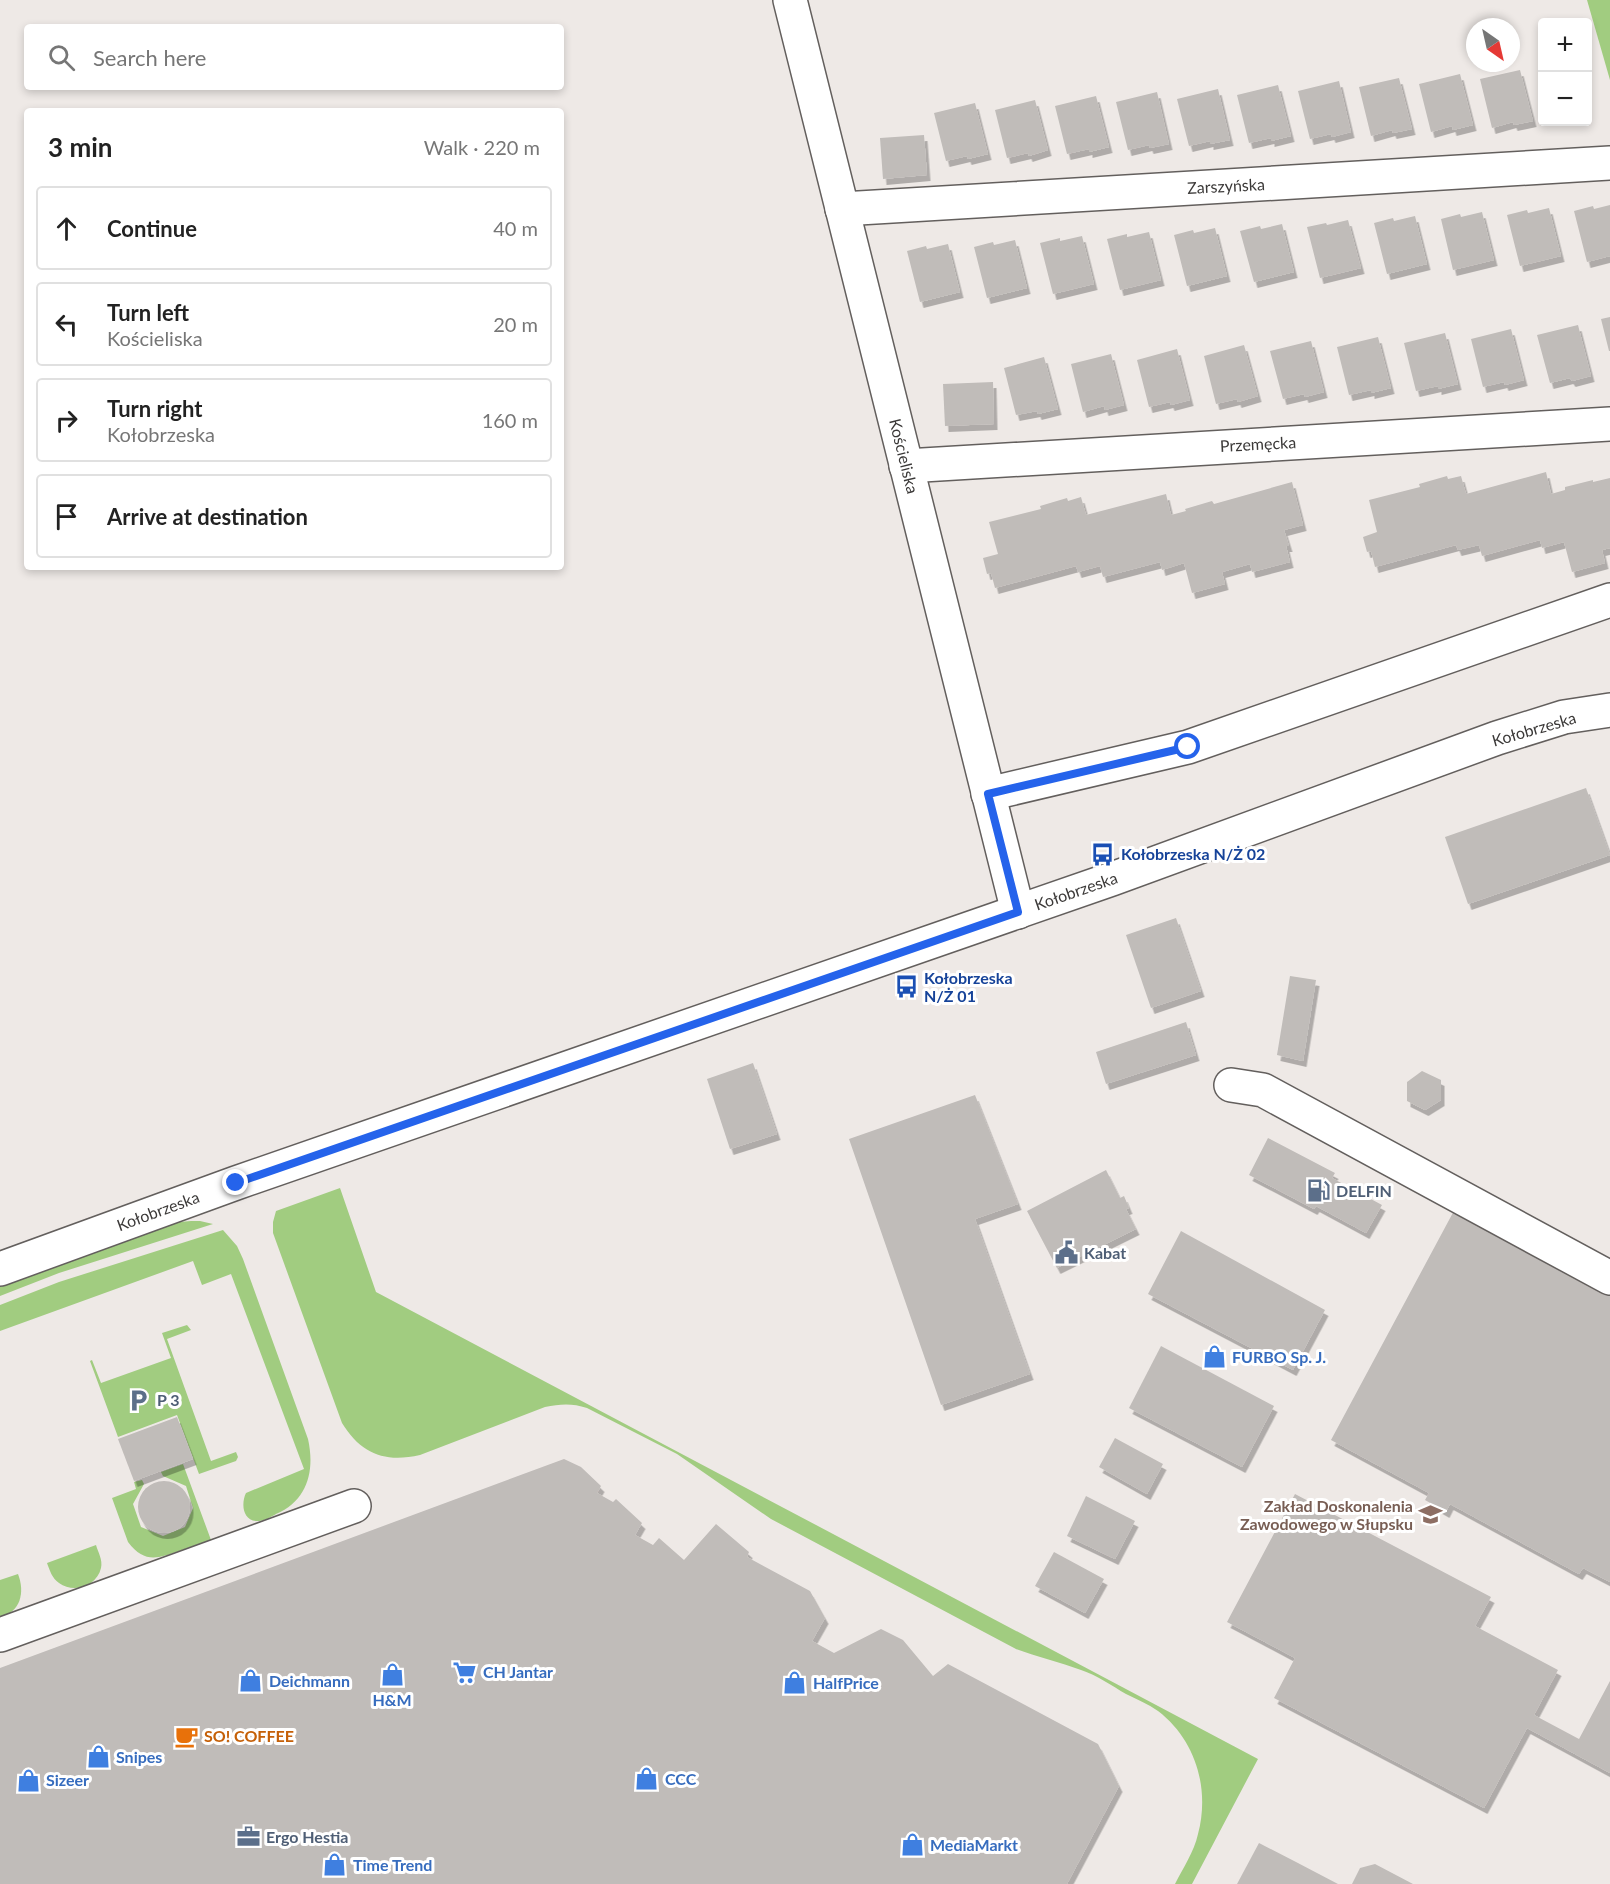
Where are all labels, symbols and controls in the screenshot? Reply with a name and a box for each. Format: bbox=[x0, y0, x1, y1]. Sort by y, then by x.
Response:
north arrow bbox=[1466, 18, 1520, 72]
map controls bbox=[1538, 18, 1592, 126]
button: + bbox=[1538, 18, 1592, 72]
search box bbox=[24, 24, 564, 90]
icon: search bbox=[45, 41, 78, 74]
text: Search here bbox=[93, 44, 206, 71]
button: − bbox=[1538, 72, 1592, 126]
text: 3 min bbox=[48, 131, 112, 163]
text: Walk · 220 m bbox=[424, 135, 540, 159]
street label: Zarszyńska bbox=[1187, 174, 1265, 197]
icon: ahead bbox=[50, 212, 83, 245]
text: Continue bbox=[107, 215, 197, 242]
text: 40 m bbox=[493, 216, 538, 240]
text: Turn left bbox=[107, 299, 189, 326]
icon: left bbox=[50, 308, 83, 341]
text: 20 m bbox=[493, 312, 538, 336]
text: Kościeliska bbox=[107, 326, 203, 350]
text: Turn right bbox=[107, 395, 202, 422]
icon: right bbox=[50, 404, 83, 437]
text: 160 m bbox=[482, 408, 538, 432]
street label: Kościeliska bbox=[886, 416, 923, 495]
text: Kołobrzeska bbox=[107, 422, 215, 446]
street label: Przemęcka bbox=[1219, 432, 1296, 455]
icon: arrive bbox=[50, 500, 83, 533]
text: Arrive at destination bbox=[107, 503, 308, 530]
street label: Kołobrzeska bbox=[1490, 707, 1578, 750]
route start bbox=[1174, 733, 1200, 759]
bus stop icon: Kołobrzeska N/Ż 02 bbox=[1090, 841, 1116, 867]
place label: Kołobrzeska N/Ż 02 bbox=[1121, 844, 1265, 863]
street label: Kołobrzeska bbox=[1032, 867, 1120, 914]
place label: Kołobrzeska N/Ż 01 bbox=[924, 968, 1013, 1005]
bus stop icon: Kołobrzeska N/Ż 01 bbox=[893, 974, 919, 1000]
route end bbox=[222, 1169, 248, 1195]
fuel station icon: DELFIN bbox=[1305, 1178, 1331, 1204]
place label: DELFIN bbox=[1336, 1181, 1392, 1200]
street label: Kołobrzeska bbox=[114, 1187, 202, 1234]
public building icon: Kabat bbox=[1053, 1240, 1079, 1266]
place label: Kabat bbox=[1084, 1243, 1126, 1262]
shop icon: FURBO Sp. J. bbox=[1201, 1344, 1227, 1370]
place label: FURBO Sp. J. bbox=[1232, 1347, 1326, 1366]
parking icon: P 3 bbox=[126, 1387, 152, 1413]
place label: P 3 bbox=[157, 1390, 180, 1409]
place label: Zakład Doskonalenia Zawodowego w Słupsku bbox=[1240, 1496, 1413, 1533]
school or university icon: Zakład Doskonalenia Zawodowego w Słupsku bbox=[1418, 1502, 1444, 1528]
supermarket icon: CH Jantar bbox=[452, 1659, 478, 1685]
shop icon: H&M bbox=[379, 1662, 405, 1688]
place label: CH Jantar bbox=[483, 1662, 553, 1681]
shop icon: Deichmann bbox=[238, 1668, 264, 1694]
shop icon: HalfPrice bbox=[782, 1670, 808, 1696]
place label: Deichmann bbox=[269, 1671, 350, 1690]
place label: HalfPrice bbox=[813, 1673, 879, 1692]
place label: H&M bbox=[372, 1690, 412, 1709]
cafe icon: SO! COFFEE bbox=[173, 1723, 199, 1749]
place label: SO! COFFEE bbox=[204, 1726, 294, 1745]
shop icon: Snipes bbox=[85, 1744, 111, 1770]
place label: Snipes bbox=[116, 1747, 162, 1766]
shop icon: CCC bbox=[634, 1766, 660, 1792]
shop icon: Sizeer bbox=[15, 1767, 41, 1793]
place label: CCC bbox=[665, 1769, 697, 1788]
place label: Sizeer bbox=[46, 1770, 89, 1789]
office icon: Ergo Hestia bbox=[235, 1824, 261, 1850]
place label: Ergo Hestia bbox=[266, 1827, 348, 1846]
shop icon: MediaMarkt bbox=[899, 1832, 925, 1858]
place label: MediaMarkt bbox=[930, 1835, 1018, 1854]
shop icon: Time Trend bbox=[322, 1852, 348, 1878]
place label: Time Trend bbox=[353, 1855, 432, 1874]

